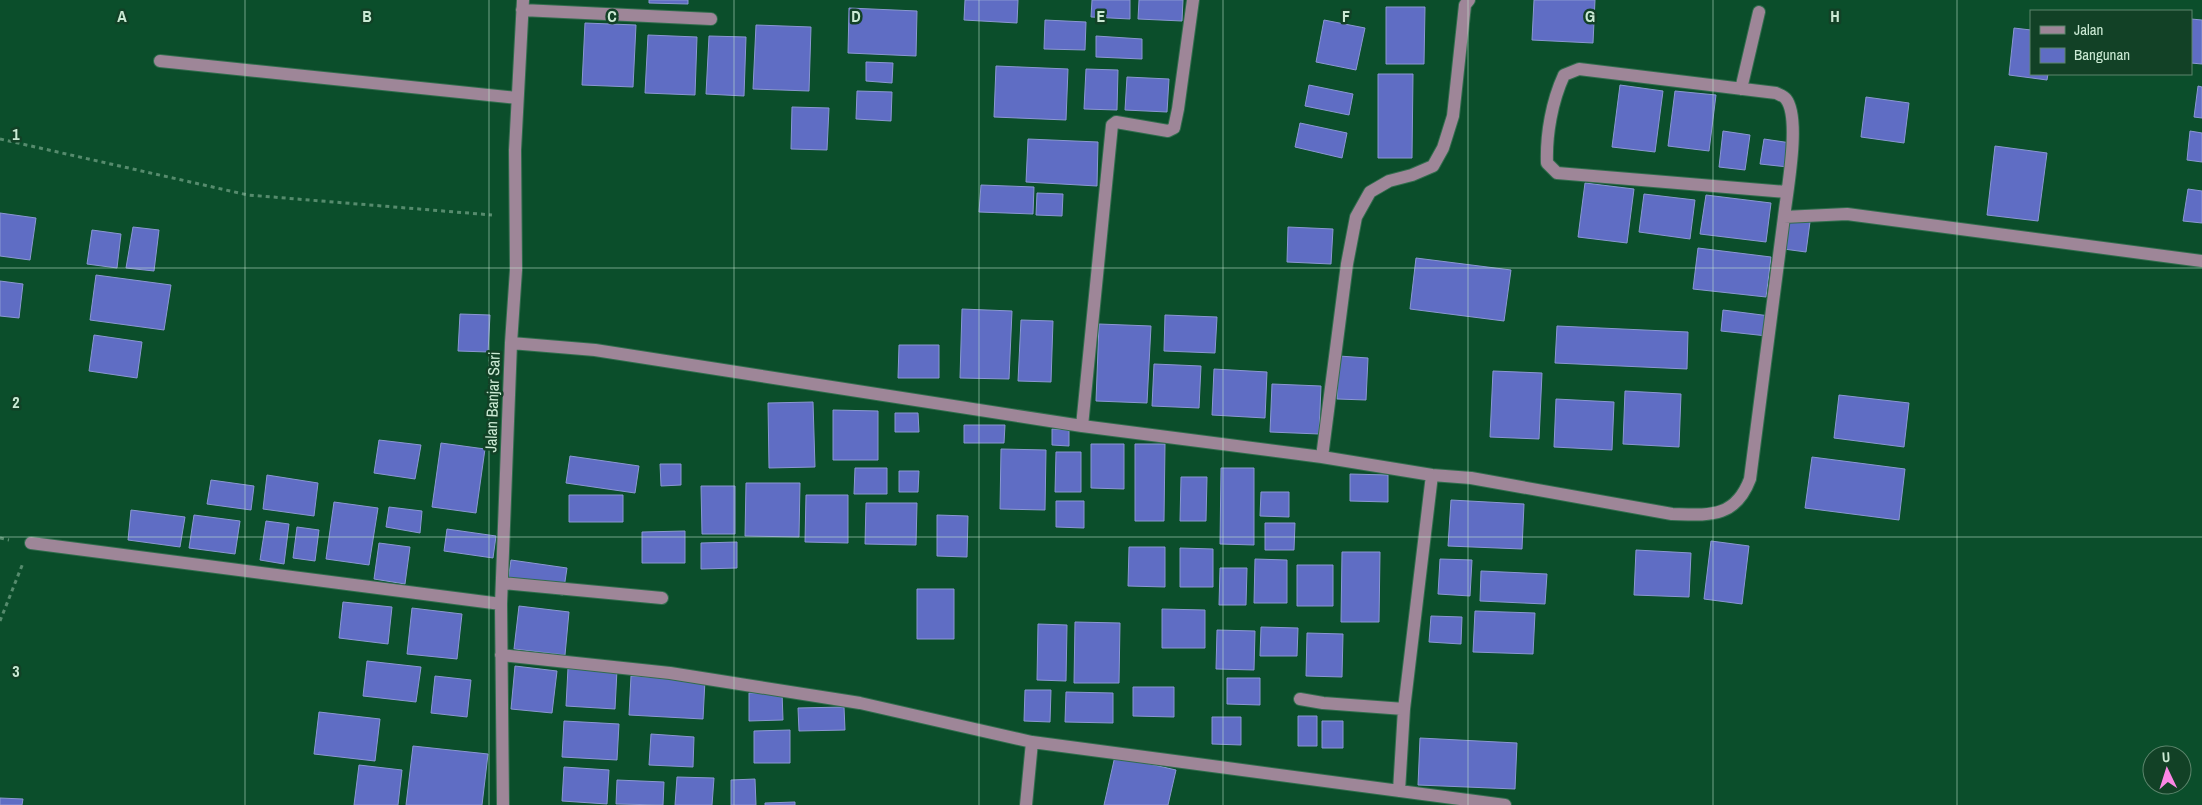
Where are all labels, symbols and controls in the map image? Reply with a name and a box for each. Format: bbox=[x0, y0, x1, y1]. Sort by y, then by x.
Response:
text: A bbox=[117, 5, 127, 27]
text: B bbox=[362, 5, 372, 27]
text: C bbox=[607, 5, 617, 27]
text: D bbox=[851, 5, 861, 27]
text: E bbox=[1097, 5, 1106, 27]
text: F bbox=[1342, 5, 1350, 27]
text: G bbox=[1585, 5, 1595, 27]
text: H bbox=[1830, 5, 1840, 27]
legend bbox=[2030, 10, 2192, 75]
text: Jalan bbox=[2074, 19, 2103, 40]
text: Bangunan bbox=[2074, 44, 2130, 65]
text: 1 bbox=[12, 123, 20, 145]
street label: Jalan Banjar Sari bbox=[479, 351, 505, 453]
text: 2 bbox=[12, 391, 20, 413]
text: 3 bbox=[12, 660, 20, 682]
north arrow bbox=[2142, 745, 2192, 795]
text: U bbox=[2161, 748, 2171, 766]

